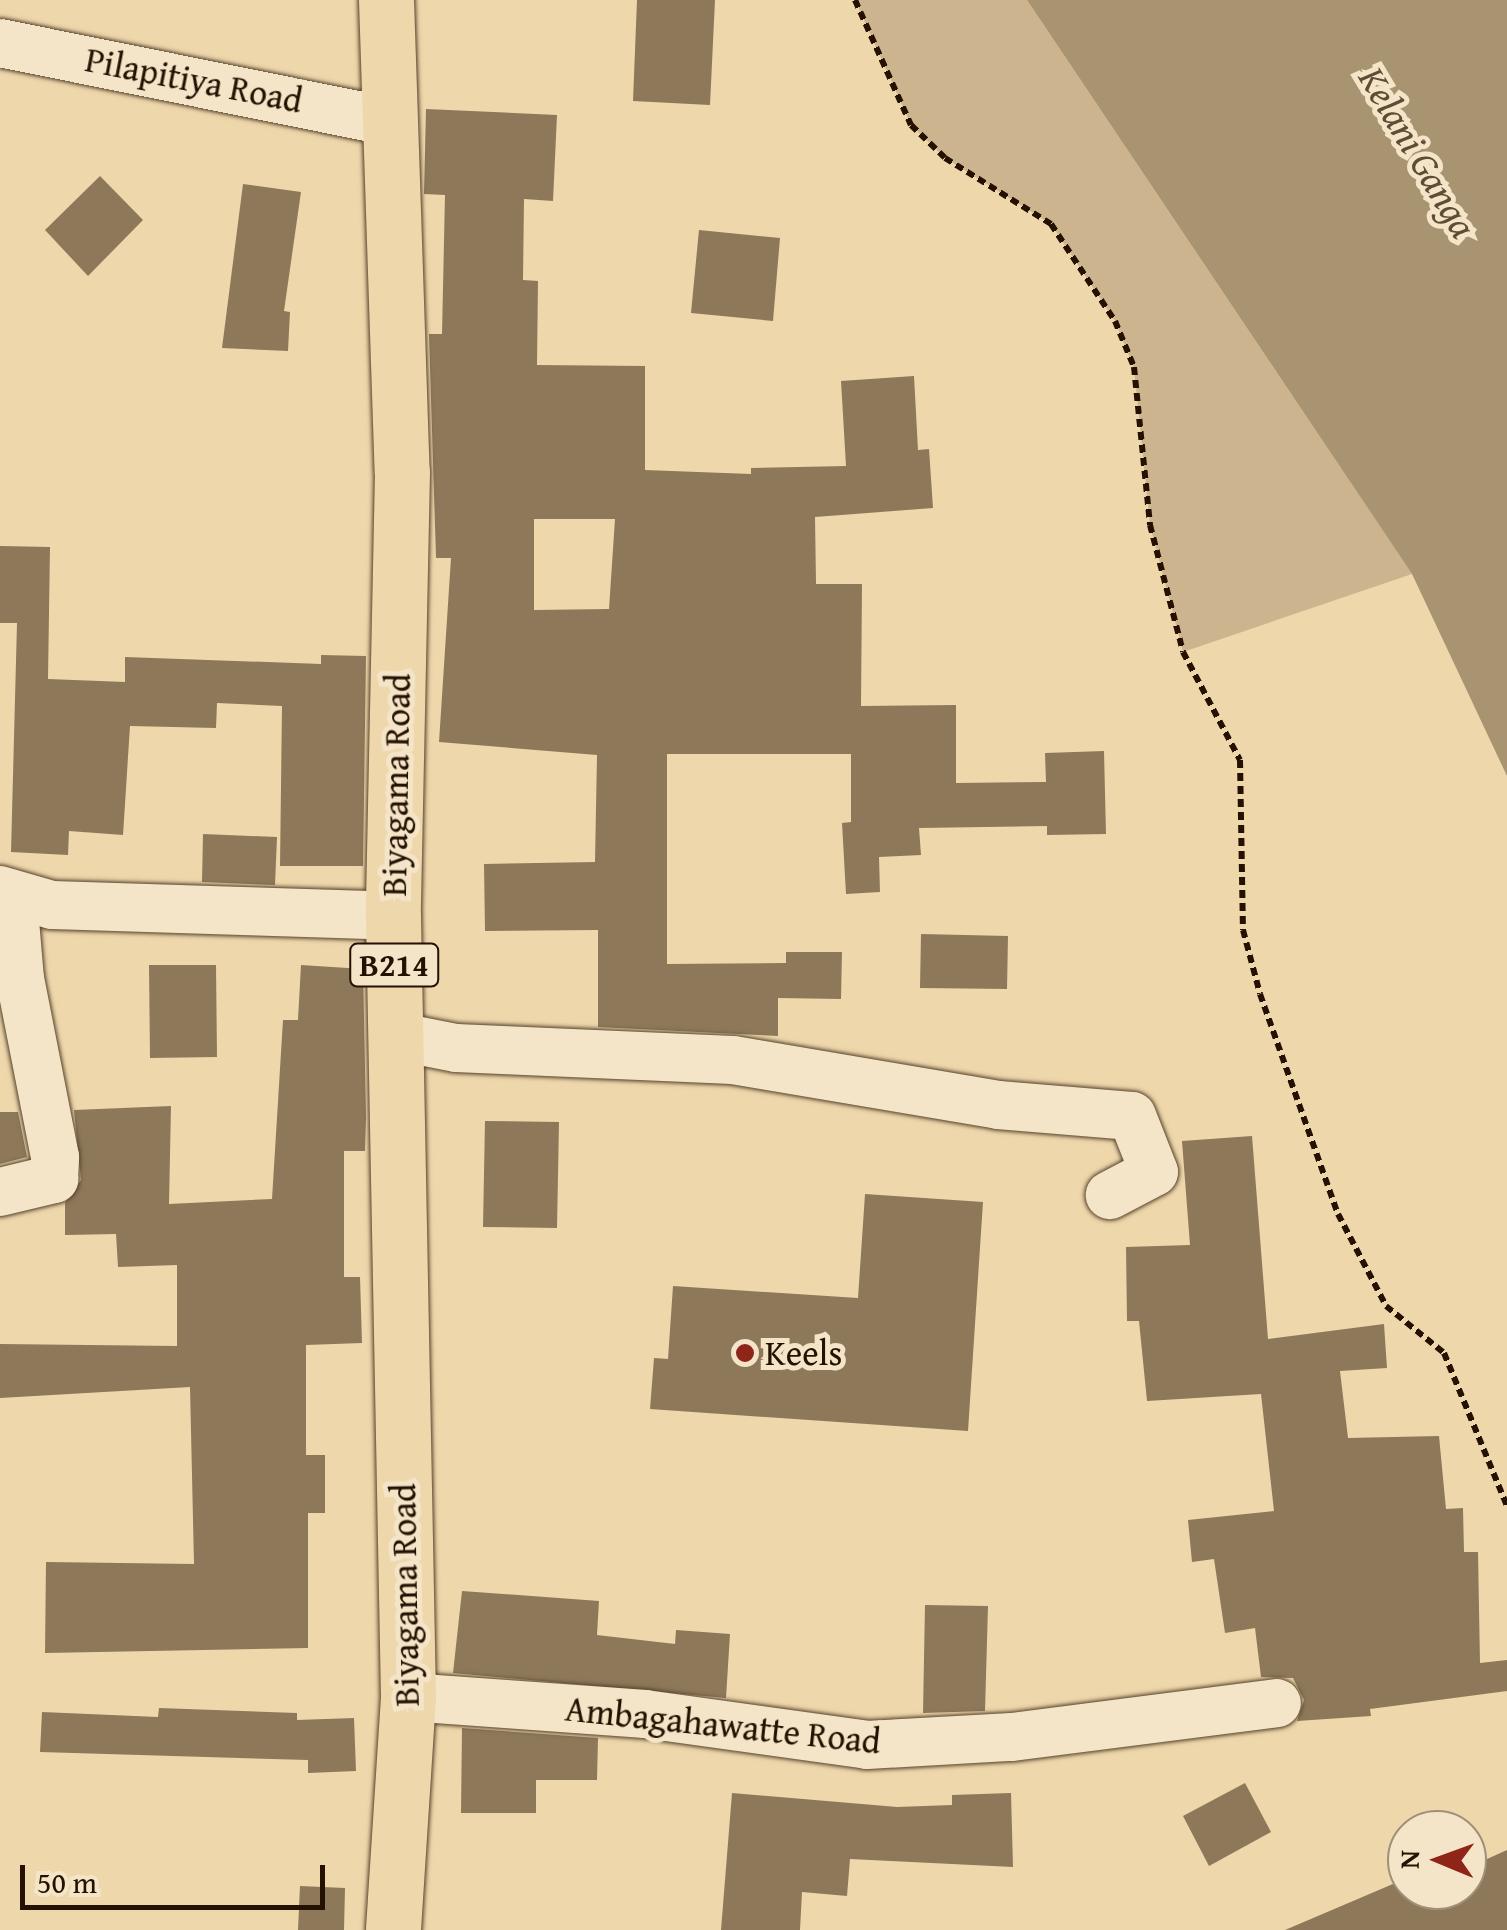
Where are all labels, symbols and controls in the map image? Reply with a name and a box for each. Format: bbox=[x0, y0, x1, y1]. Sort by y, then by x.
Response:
street label: Pilapitiya Road bbox=[82, 38, 306, 122]
water label: Kelani Ganga bbox=[1349, 58, 1487, 246]
street label: Biyagama Road bbox=[373, 673, 419, 897]
road number: B214 bbox=[349, 938, 439, 992]
place label: Keels bbox=[765, 1332, 842, 1374]
marker: Keels bbox=[734, 1342, 756, 1364]
street label: Biyagama Road bbox=[382, 1483, 428, 1707]
street label: Ambagahawatte Road bbox=[563, 1688, 883, 1762]
north arrow bbox=[1387, 1810, 1487, 1910]
scale bar bbox=[25, 1845, 330, 1907]
text: N bbox=[1388, 1850, 1429, 1869]
text: 50 m bbox=[37, 1860, 97, 1904]

